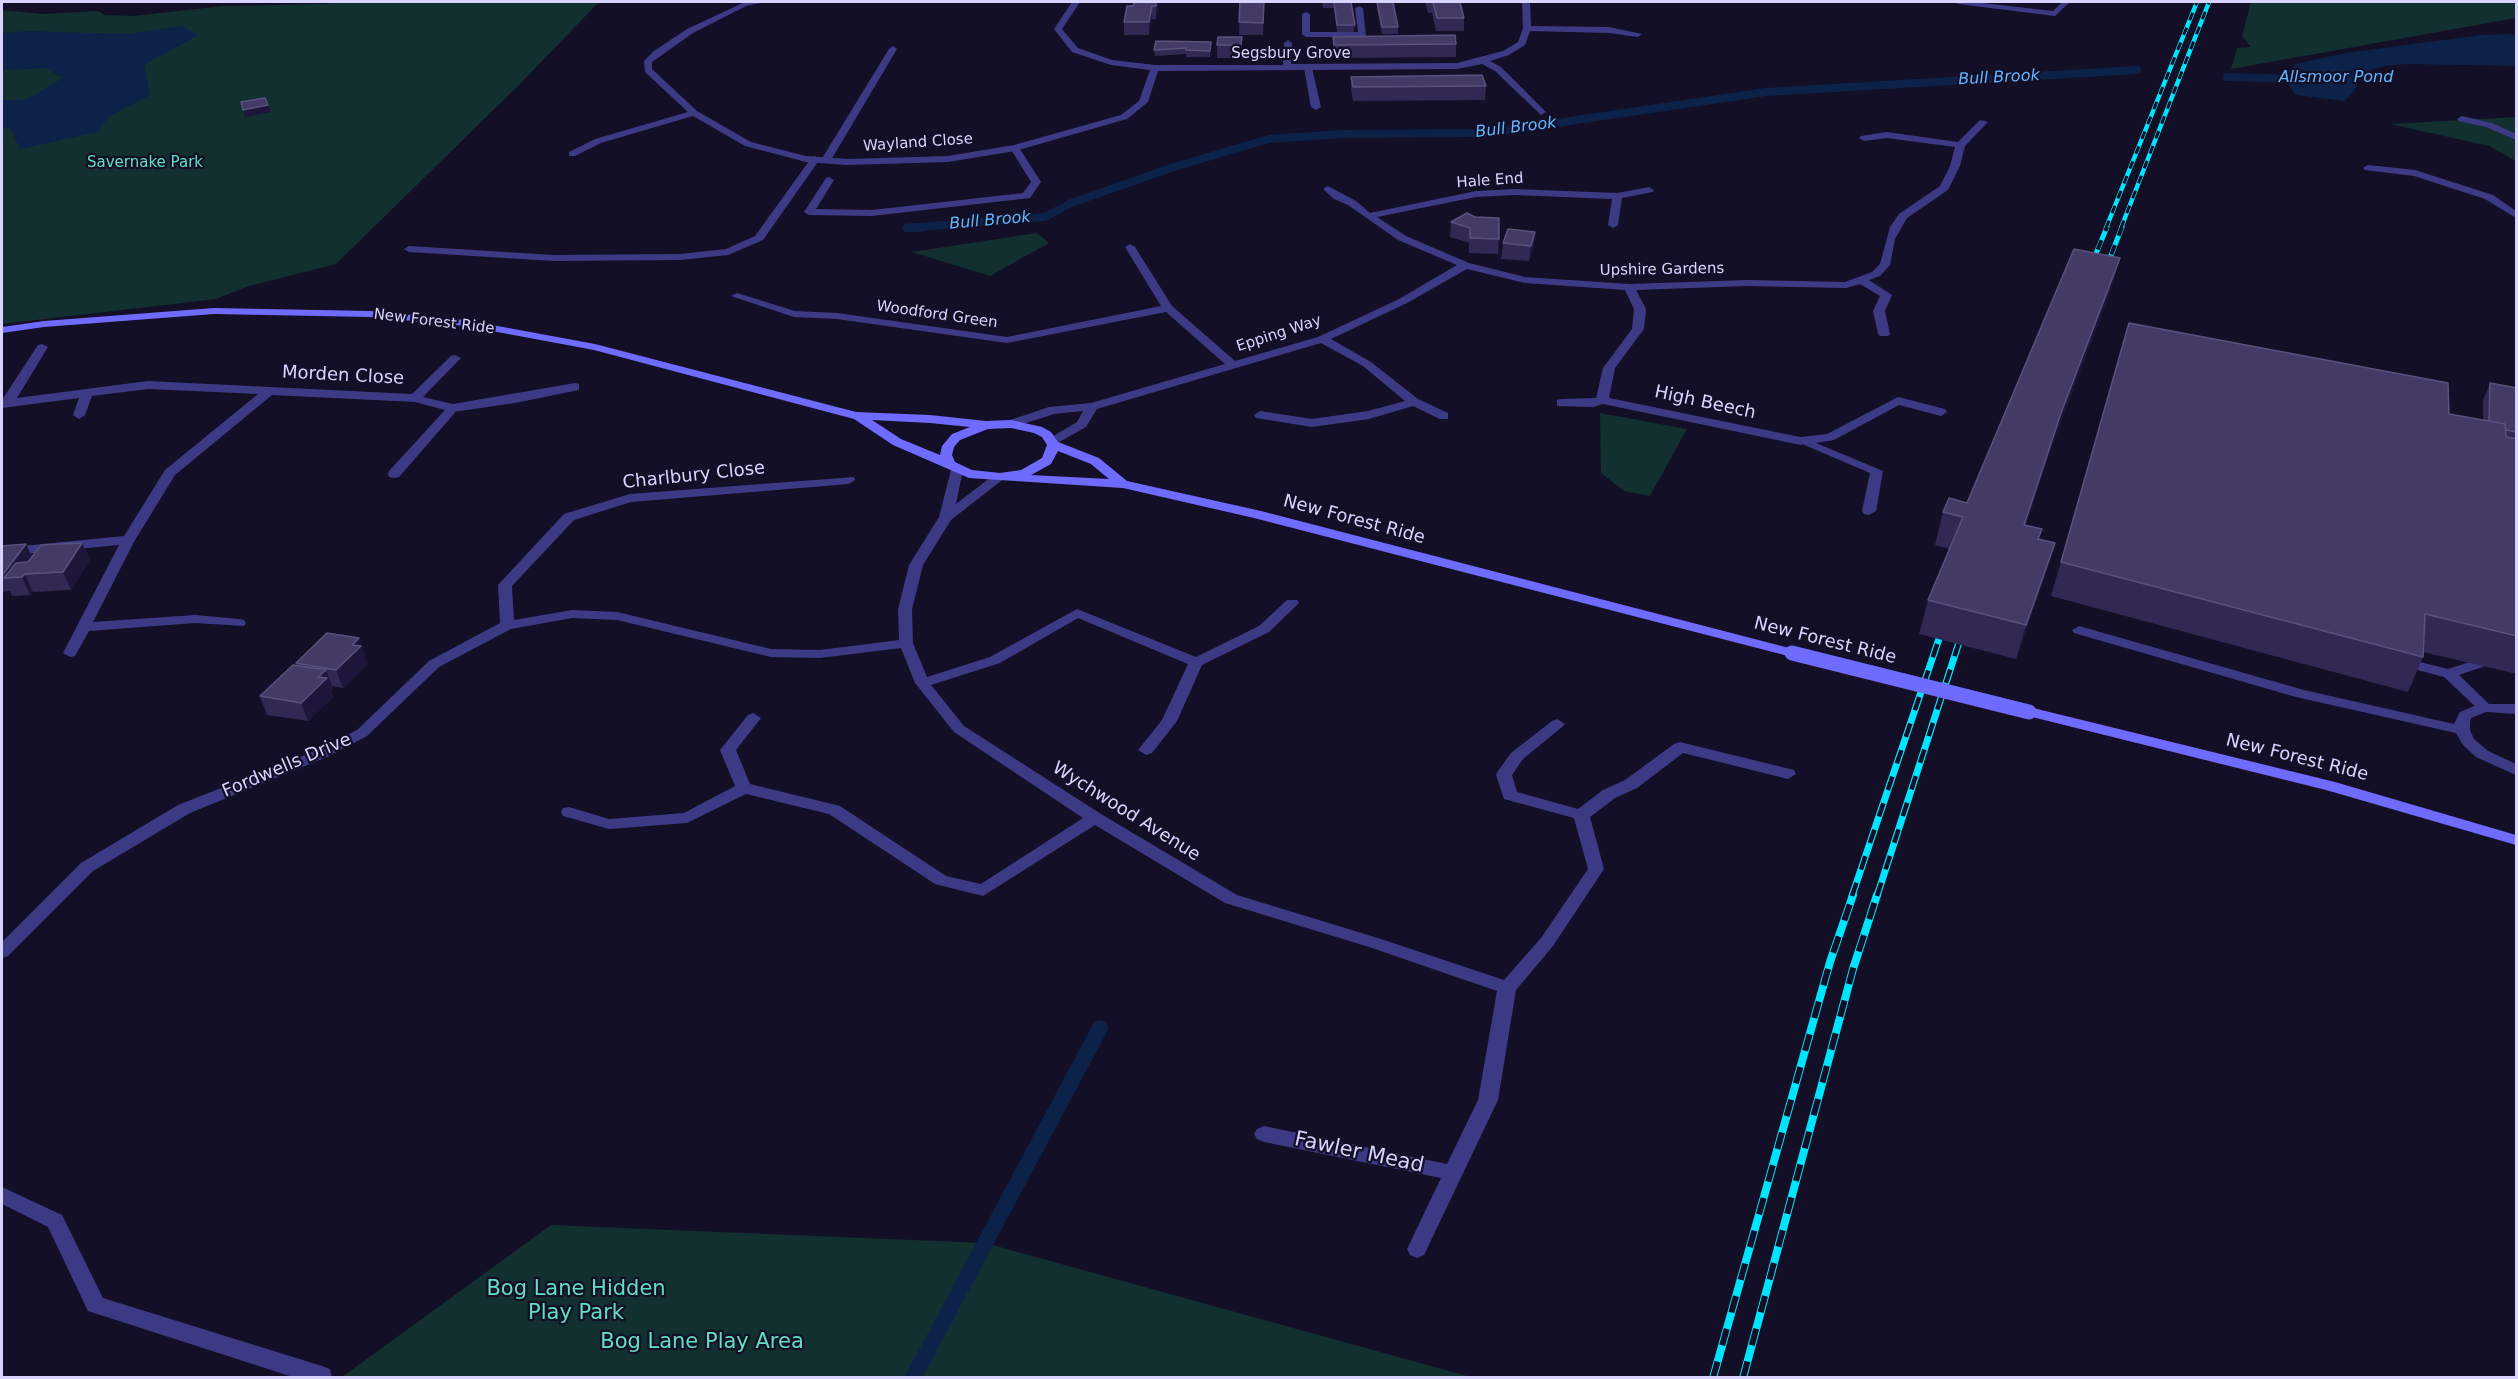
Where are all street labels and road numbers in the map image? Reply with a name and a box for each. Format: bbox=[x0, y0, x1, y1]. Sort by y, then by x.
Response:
street label: Segsbury Grove bbox=[1231, 45, 1351, 63]
street label: Wayland Close bbox=[863, 130, 973, 156]
street label: Hale End bbox=[1456, 170, 1524, 192]
street label: Upshire Gardens bbox=[1600, 260, 1724, 280]
street label: Woodford Green bbox=[875, 298, 999, 332]
street label: New Forest Ride bbox=[373, 306, 495, 338]
street label: Epping Way bbox=[1234, 312, 1324, 356]
street label: Morden Close bbox=[281, 362, 405, 390]
street label: High Beech bbox=[1652, 382, 1758, 424]
street label: Charlbury Close bbox=[622, 458, 766, 494]
street label: New Forest Ride bbox=[1281, 491, 1427, 549]
street label: New Forest Ride bbox=[1752, 613, 1898, 669]
street label: Fordwells Drive bbox=[219, 729, 355, 803]
street label: New Forest Ride bbox=[2224, 730, 2370, 786]
street label: Wychwood Avenue bbox=[1048, 758, 1204, 866]
street label: Fawler Mead bbox=[1292, 1127, 1426, 1179]

